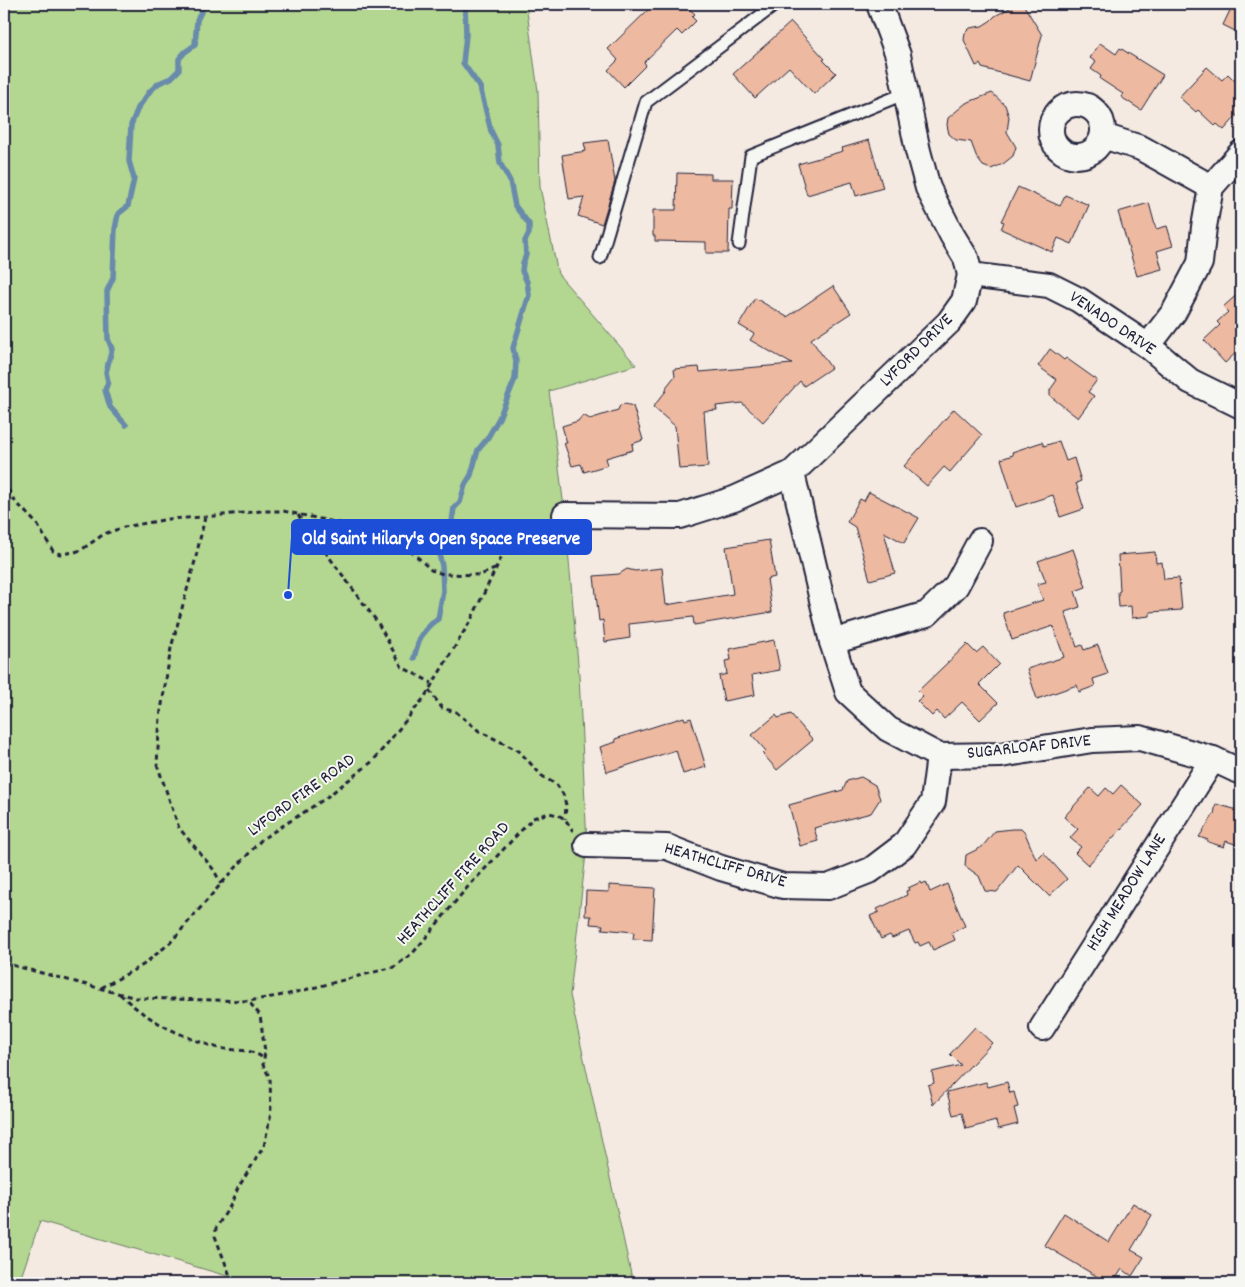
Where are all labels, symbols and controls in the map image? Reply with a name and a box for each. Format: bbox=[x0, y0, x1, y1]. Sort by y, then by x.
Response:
street label: VENADO DRIVE bbox=[1064, 286, 1160, 362]
street label: LYFORD DRIVE bbox=[875, 309, 959, 393]
callout: Old Saint Hilary's Open Space Preserve bbox=[292, 520, 591, 554]
text: Old Saint Hilary's Open Space Preserve bbox=[302, 527, 580, 554]
street label: SUGARLOAF DRIVE bbox=[966, 729, 1092, 767]
street label: LYFORD FIRE ROAD bbox=[243, 748, 361, 844]
street label: HEATHCLIFF FIRE ROAD bbox=[392, 817, 516, 951]
street label: HIGH MEADOW LANE bbox=[1081, 830, 1173, 956]
street label: HEATHCLIFF DRIVE bbox=[661, 837, 789, 895]

